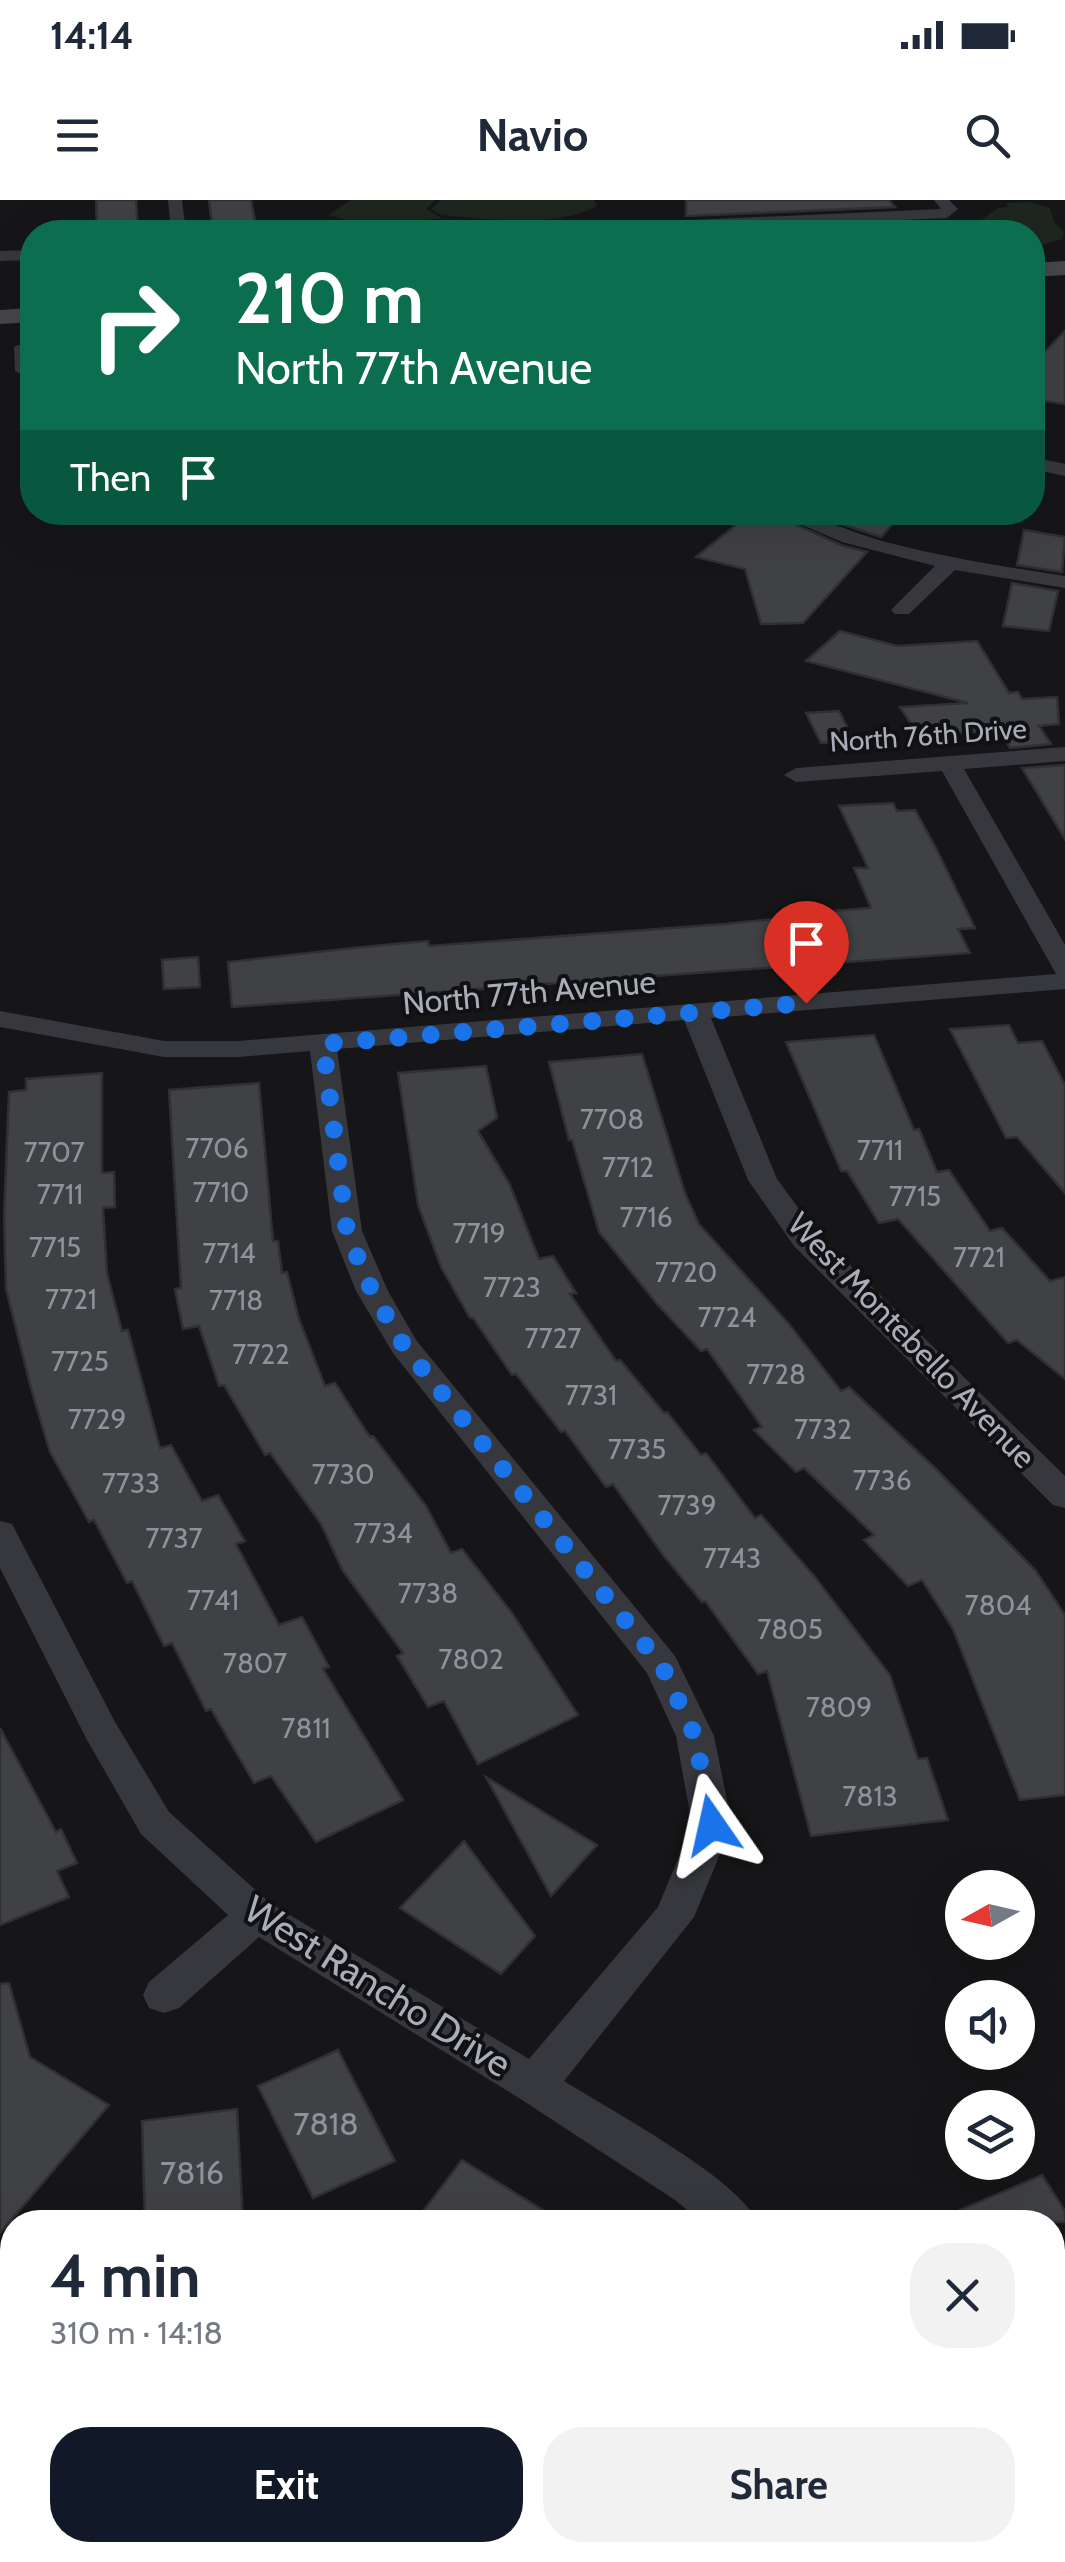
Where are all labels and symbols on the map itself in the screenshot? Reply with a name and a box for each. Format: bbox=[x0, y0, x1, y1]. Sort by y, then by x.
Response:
street label: North 76th Drive bbox=[828, 711, 1028, 759]
pin bbox=[764, 901, 849, 1004]
street label: North 77th Avenue bbox=[401, 961, 657, 1023]
house number: 7708 bbox=[580, 1102, 644, 1136]
house number: 7706 bbox=[185, 1131, 249, 1165]
house number: 7711 bbox=[857, 1133, 903, 1167]
house number: 7707 bbox=[23, 1135, 85, 1169]
house number: 7712 bbox=[602, 1150, 654, 1184]
house number: 7710 bbox=[193, 1175, 249, 1209]
house number: 7711 bbox=[37, 1177, 83, 1211]
house number: 7715 bbox=[889, 1179, 941, 1213]
house number: 7716 bbox=[619, 1200, 673, 1234]
street label: West Montebello Avenue bbox=[780, 1204, 1044, 1476]
house number: 7719 bbox=[452, 1216, 506, 1250]
house number: 7715 bbox=[29, 1230, 81, 1264]
house number: 7714 bbox=[202, 1236, 256, 1270]
house number: 7721 bbox=[953, 1240, 1005, 1274]
house number: 7720 bbox=[655, 1255, 717, 1289]
house number: 7723 bbox=[483, 1270, 541, 1304]
house number: 7721 bbox=[45, 1282, 97, 1316]
house number: 7718 bbox=[209, 1283, 263, 1317]
house number: 7724 bbox=[697, 1300, 757, 1334]
house number: 7727 bbox=[525, 1321, 581, 1355]
house number: 7722 bbox=[232, 1337, 290, 1371]
house number: 7725 bbox=[51, 1344, 109, 1378]
house number: 7728 bbox=[746, 1357, 806, 1391]
house number: 7731 bbox=[565, 1378, 617, 1412]
house number: 7729 bbox=[68, 1402, 126, 1436]
house number: 7732 bbox=[794, 1412, 852, 1446]
house number: 7735 bbox=[608, 1432, 666, 1466]
house number: 7730 bbox=[312, 1457, 374, 1491]
house number: 7736 bbox=[852, 1463, 912, 1497]
house number: 7733 bbox=[102, 1466, 160, 1500]
house number: 7739 bbox=[657, 1488, 717, 1522]
house number: 7734 bbox=[353, 1516, 413, 1550]
house number: 7737 bbox=[145, 1521, 203, 1555]
house number: 7743 bbox=[703, 1541, 761, 1575]
house number: 7738 bbox=[398, 1576, 458, 1610]
house number: 7741 bbox=[187, 1583, 239, 1617]
house number: 7804 bbox=[965, 1588, 1031, 1622]
house number: 7805 bbox=[757, 1612, 823, 1646]
house number: 7802 bbox=[438, 1642, 504, 1676]
house number: 7807 bbox=[223, 1646, 287, 1680]
house number: 7809 bbox=[806, 1690, 872, 1724]
house number: 7811 bbox=[281, 1711, 331, 1745]
position arrow bbox=[660, 1773, 764, 1877]
house number: 7813 bbox=[842, 1779, 898, 1813]
north arrow bbox=[945, 1870, 1035, 1960]
street label: West Rancho Drive bbox=[236, 1885, 520, 2087]
house number: 7818 bbox=[293, 2104, 359, 2143]
house number: 7816 bbox=[160, 2153, 224, 2192]

